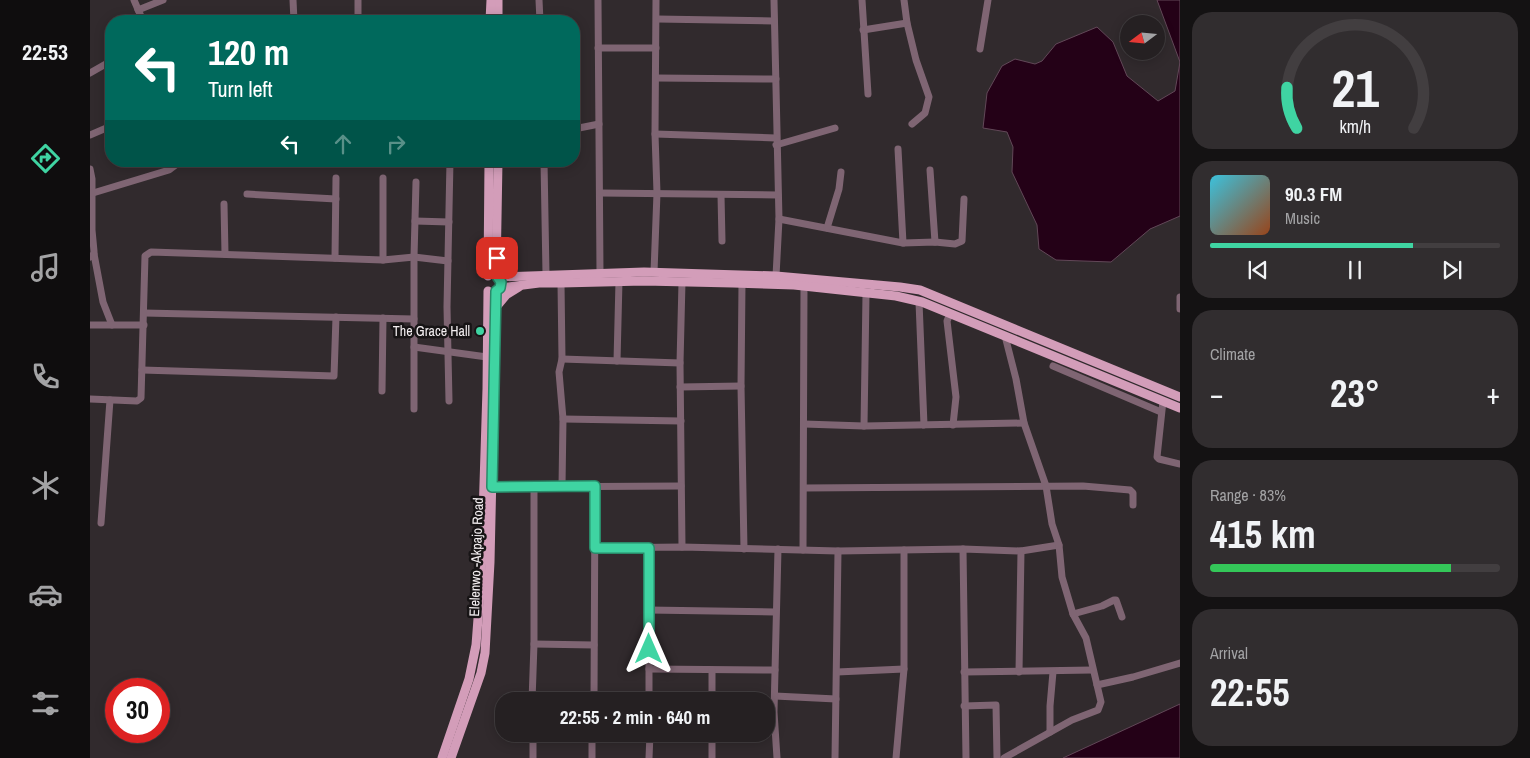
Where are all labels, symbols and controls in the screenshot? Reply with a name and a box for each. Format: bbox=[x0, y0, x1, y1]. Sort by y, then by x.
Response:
north arrow bbox=[1120, 15, 1165, 60]
map controls bbox=[1120, 15, 1165, 60]
text: 120 m bbox=[208, 29, 289, 76]
icon: left bbox=[125, 35, 190, 100]
text: 22:53 bbox=[22, 37, 68, 67]
text: 21 bbox=[1331, 53, 1379, 123]
text: Turn left bbox=[208, 74, 273, 104]
text: km/h bbox=[1339, 115, 1371, 139]
icon: left bbox=[276, 130, 304, 158]
icon: ahead bbox=[329, 130, 357, 158]
icon: right bbox=[382, 130, 410, 158]
icon: directions bbox=[28, 141, 63, 176]
text: 90.3 FM bbox=[1285, 181, 1342, 207]
text: Music bbox=[1285, 207, 1320, 229]
pin bbox=[476, 237, 518, 279]
icon: arrive bbox=[483, 244, 511, 272]
icon: music bbox=[28, 250, 63, 285]
icon: previous bbox=[1244, 256, 1272, 284]
icon: pause bbox=[1341, 256, 1369, 284]
icon: next bbox=[1438, 256, 1466, 284]
place label: The Grace Hall bbox=[393, 322, 470, 340]
marker: The Grace Hall bbox=[474, 325, 486, 337]
text: Climate bbox=[1210, 343, 1255, 365]
icon: phone bbox=[28, 359, 63, 394]
text: 23° bbox=[1330, 368, 1380, 419]
text: − bbox=[1210, 375, 1223, 413]
text: + bbox=[1487, 375, 1500, 413]
icon: climate bbox=[28, 468, 63, 503]
text: Range · 83% bbox=[1210, 484, 1286, 506]
street label: Elelenwo -Akpajo Road bbox=[465, 497, 487, 617]
text: 415 km bbox=[1210, 509, 1316, 560]
icon: car bbox=[28, 577, 63, 612]
position arrow bbox=[622, 622, 674, 674]
text: Arrival bbox=[1210, 642, 1248, 664]
text: 22:55 bbox=[1210, 667, 1290, 718]
speed limit sign: 30 bbox=[105, 678, 170, 743]
icon: filters bbox=[28, 686, 63, 721]
text: 22:55 · 2 min · 640 m bbox=[560, 704, 710, 730]

